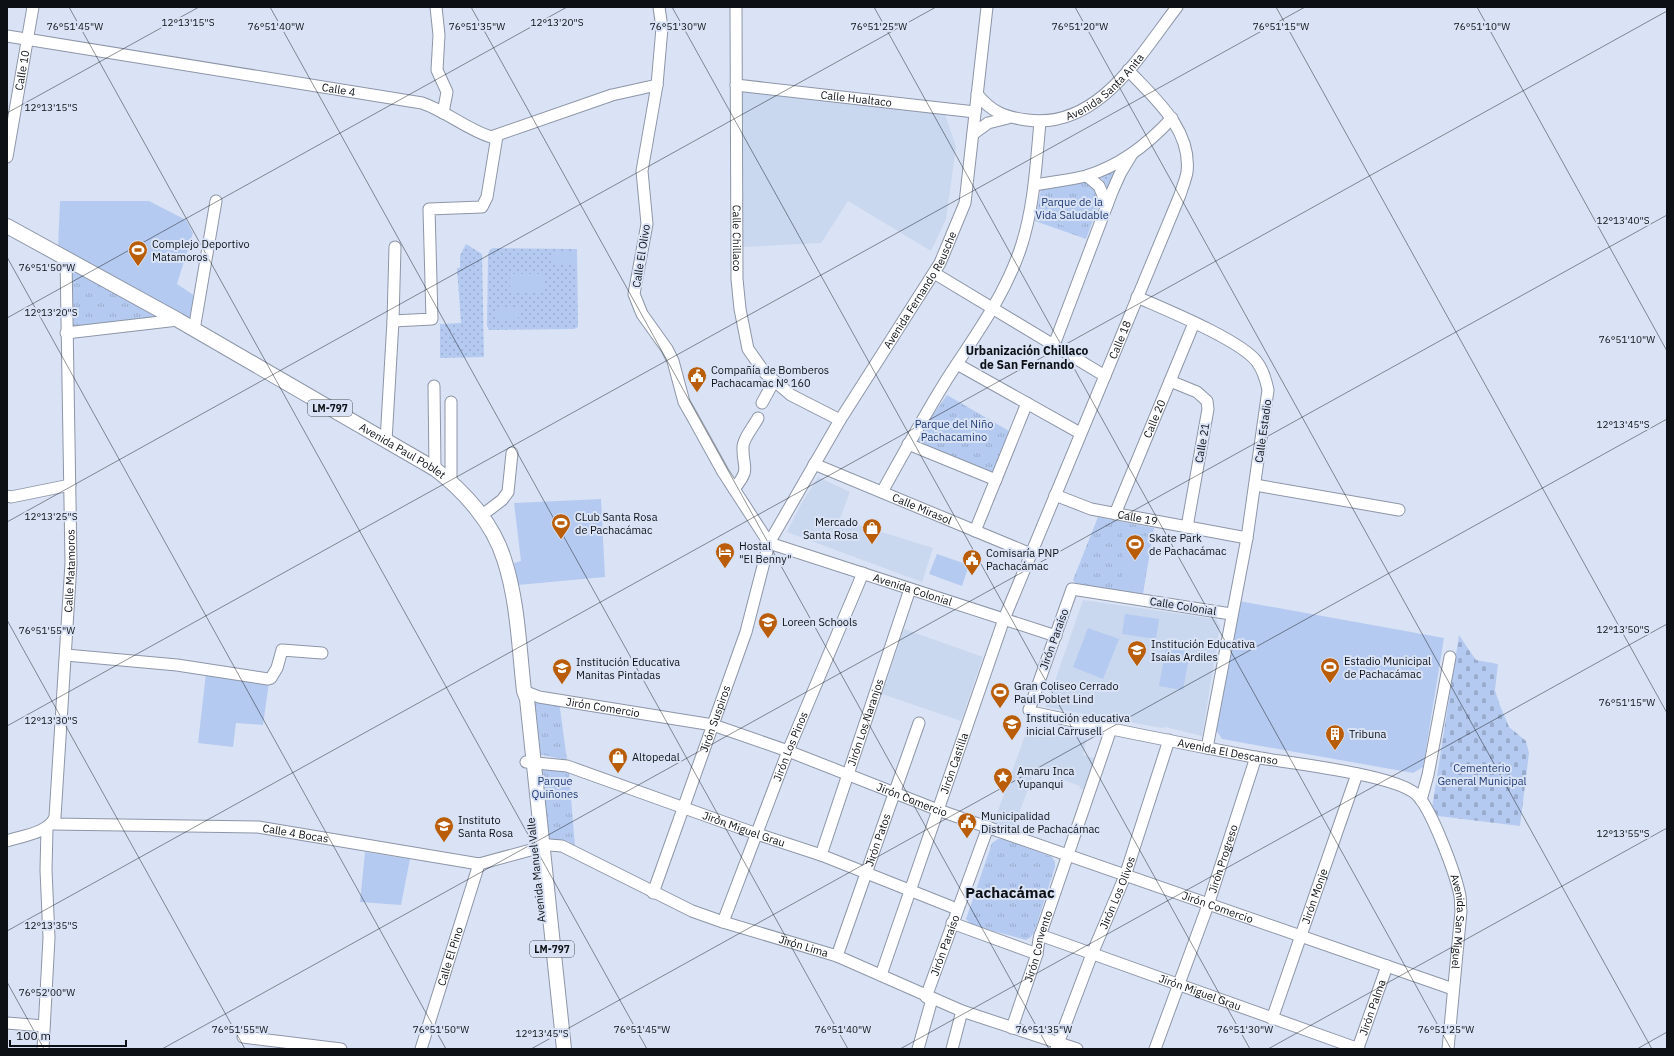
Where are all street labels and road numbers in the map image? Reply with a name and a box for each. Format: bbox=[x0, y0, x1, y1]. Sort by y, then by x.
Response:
street label: Calle 10 bbox=[12, 49, 32, 91]
street label: Avenida Santa Anita bbox=[1064, 51, 1147, 123]
street label: Calle 4 bbox=[321, 80, 357, 99]
street label: Calle Hualtaco bbox=[820, 88, 893, 110]
street label: Calle Chillaco bbox=[730, 205, 744, 271]
street label: Calle El Olivo bbox=[629, 223, 653, 289]
street label: Avenida Fernando Reusche bbox=[880, 229, 959, 351]
street label: Calle 18 bbox=[1106, 318, 1134, 361]
street label: Calle 20 bbox=[1140, 397, 1169, 440]
street label: Calle Estadio bbox=[1252, 398, 1274, 464]
road number: LM-797 bbox=[308, 400, 352, 416]
street label: Avenida Paul Poblet bbox=[357, 420, 449, 482]
street label: Calle 21 bbox=[1192, 421, 1212, 464]
street label: Calle Mirasol bbox=[890, 490, 954, 527]
street label: Calle 19 bbox=[1116, 507, 1159, 528]
street label: Calle Matamoros bbox=[61, 529, 78, 613]
street label: Avenida Colonial bbox=[871, 570, 954, 609]
street label: Calle Colonial bbox=[1149, 594, 1217, 618]
street label: Jirón Paraíso bbox=[1036, 607, 1072, 671]
street label: Jirón Los Naranjos bbox=[844, 677, 886, 768]
street label: Jirón Suspiros bbox=[697, 683, 733, 754]
street label: Jirón Comercio bbox=[565, 694, 641, 720]
street label: Jirón Los Pinos bbox=[770, 709, 811, 783]
street label: Jirón Castilla bbox=[937, 731, 971, 796]
street label: Avenida El Descanso bbox=[1176, 735, 1279, 768]
street label: Jirón Comercio bbox=[875, 780, 949, 820]
street label: Jirón Miguel Grau bbox=[701, 808, 787, 850]
street label: Jirón Patos bbox=[862, 812, 894, 868]
street label: Avenida Manuel Valle bbox=[524, 817, 548, 923]
street label: Calle 4 Bocas bbox=[261, 821, 329, 846]
street label: Jirón Progreso bbox=[1205, 823, 1241, 895]
street label: Jirón Los Olivos bbox=[1096, 854, 1138, 931]
street label: Jirón Monje bbox=[1299, 867, 1331, 926]
street label: Avenida San Miguel bbox=[1447, 872, 1468, 970]
street label: Jirón Comercio bbox=[1180, 888, 1255, 926]
street label: Jirón Convento bbox=[1021, 908, 1055, 984]
street label: Jirón Paraíso bbox=[927, 913, 962, 978]
street label: Calle El Pino bbox=[434, 925, 466, 988]
street label: Jirón Lima bbox=[777, 932, 830, 960]
road number: LM-797 bbox=[530, 941, 574, 957]
street label: Jirón Miguel Grau bbox=[1157, 971, 1243, 1013]
street label: Jirón Palma bbox=[1356, 978, 1389, 1037]

